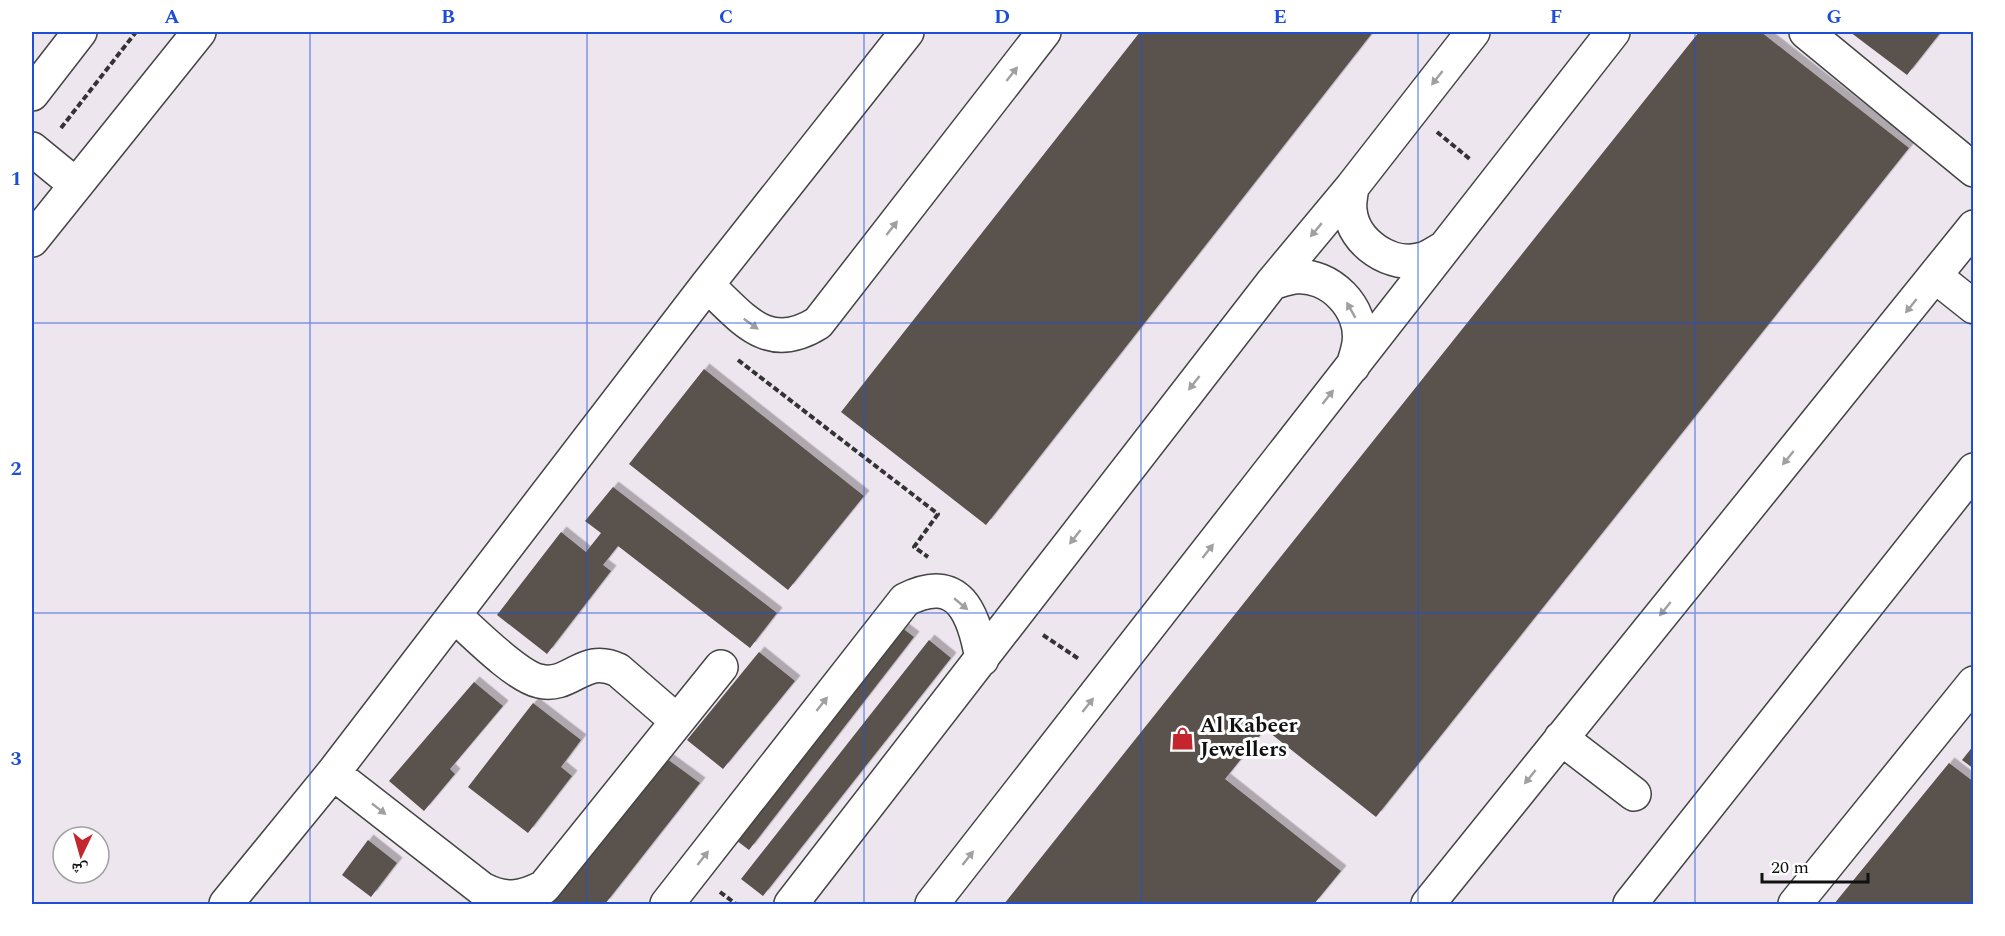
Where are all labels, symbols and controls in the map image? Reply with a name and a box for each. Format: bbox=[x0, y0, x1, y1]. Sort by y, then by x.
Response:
text: A bbox=[164, 2, 180, 32]
text: B bbox=[441, 2, 455, 32]
text: C bbox=[719, 2, 733, 32]
text: D bbox=[994, 2, 1010, 32]
text: E bbox=[1273, 2, 1287, 32]
text: F bbox=[1550, 2, 1562, 32]
text: G bbox=[1826, 2, 1842, 32]
one-way arrow bbox=[1005, 66, 1017, 81]
one-way arrow bbox=[1431, 70, 1443, 85]
text: 1 bbox=[10, 164, 22, 194]
one-way arrow bbox=[886, 220, 898, 235]
one-way arrow bbox=[1309, 222, 1322, 238]
one-way arrow bbox=[1905, 298, 1918, 313]
one-way arrow bbox=[1346, 301, 1356, 318]
one-way arrow bbox=[742, 318, 758, 330]
one-way arrow bbox=[1188, 375, 1201, 391]
one-way arrow bbox=[1322, 390, 1334, 405]
one-way arrow bbox=[1783, 450, 1795, 465]
text: 2 bbox=[10, 454, 22, 484]
one-way arrow bbox=[1070, 530, 1082, 545]
one-way arrow bbox=[1202, 543, 1215, 559]
one-way arrow bbox=[953, 597, 969, 610]
one-way arrow bbox=[1659, 601, 1672, 617]
one-way arrow bbox=[816, 696, 828, 712]
one-way arrow bbox=[1082, 697, 1094, 712]
place label: Al Kabeer Jewellers bbox=[1200, 710, 1298, 766]
shop icon: Al Kabeer Jewellers bbox=[1169, 725, 1195, 751]
text: 3 bbox=[10, 744, 22, 774]
one-way arrow bbox=[1523, 769, 1536, 785]
one-way arrow bbox=[371, 802, 387, 815]
north arrow bbox=[51, 825, 111, 885]
scale bar bbox=[1762, 846, 1868, 884]
one-way arrow bbox=[696, 851, 708, 866]
one-way arrow bbox=[962, 851, 974, 866]
text: 20 m bbox=[1771, 854, 1809, 881]
text: ش bbox=[70, 856, 89, 882]

